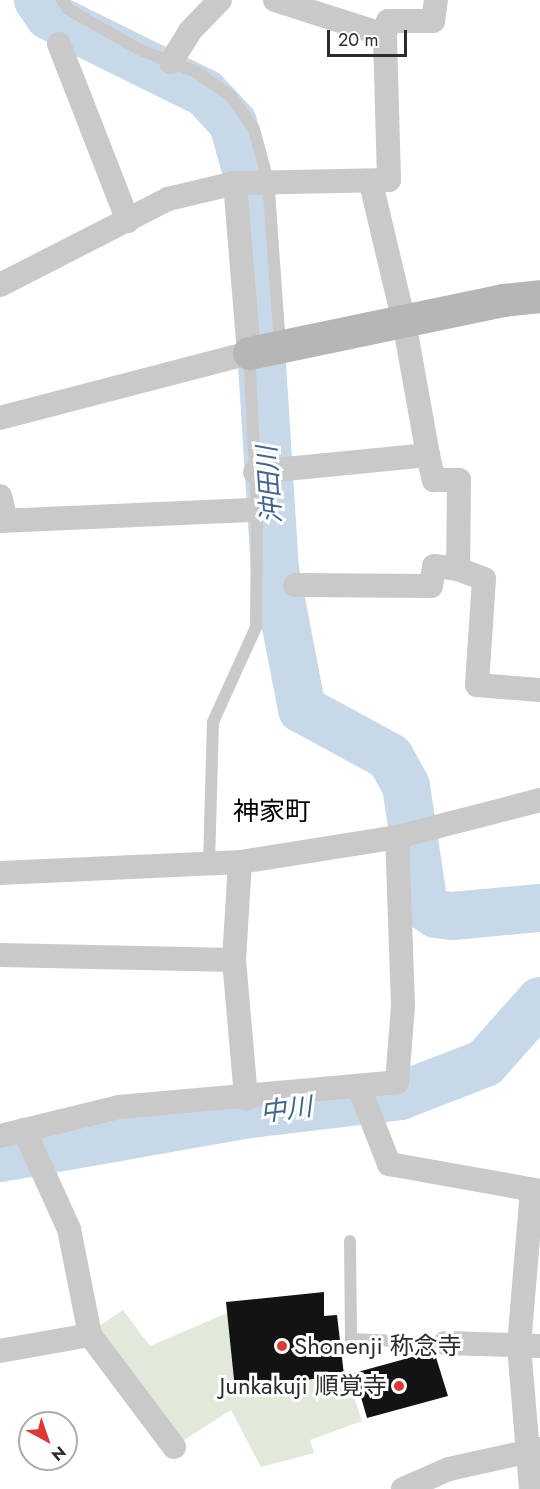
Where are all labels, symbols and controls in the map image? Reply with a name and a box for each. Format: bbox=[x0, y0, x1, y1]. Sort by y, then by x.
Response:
scale bar bbox=[330, 18, 410, 56]
text: 20 m bbox=[338, 27, 378, 53]
water label: 沖田川 bbox=[252, 445, 288, 525]
district label: 神家町 bbox=[233, 796, 311, 828]
water label: 中川 bbox=[258, 1091, 314, 1129]
place label: Shonenji 称念寺 bbox=[294, 1332, 462, 1360]
marker: Shonenji 称念寺 bbox=[275, 1339, 289, 1353]
place label: Junkakuji 順覚寺 bbox=[220, 1372, 387, 1400]
marker: Junkakuji 順覚寺 bbox=[392, 1379, 406, 1393]
north arrow bbox=[18, 1411, 78, 1471]
text: N bbox=[46, 1441, 71, 1467]

